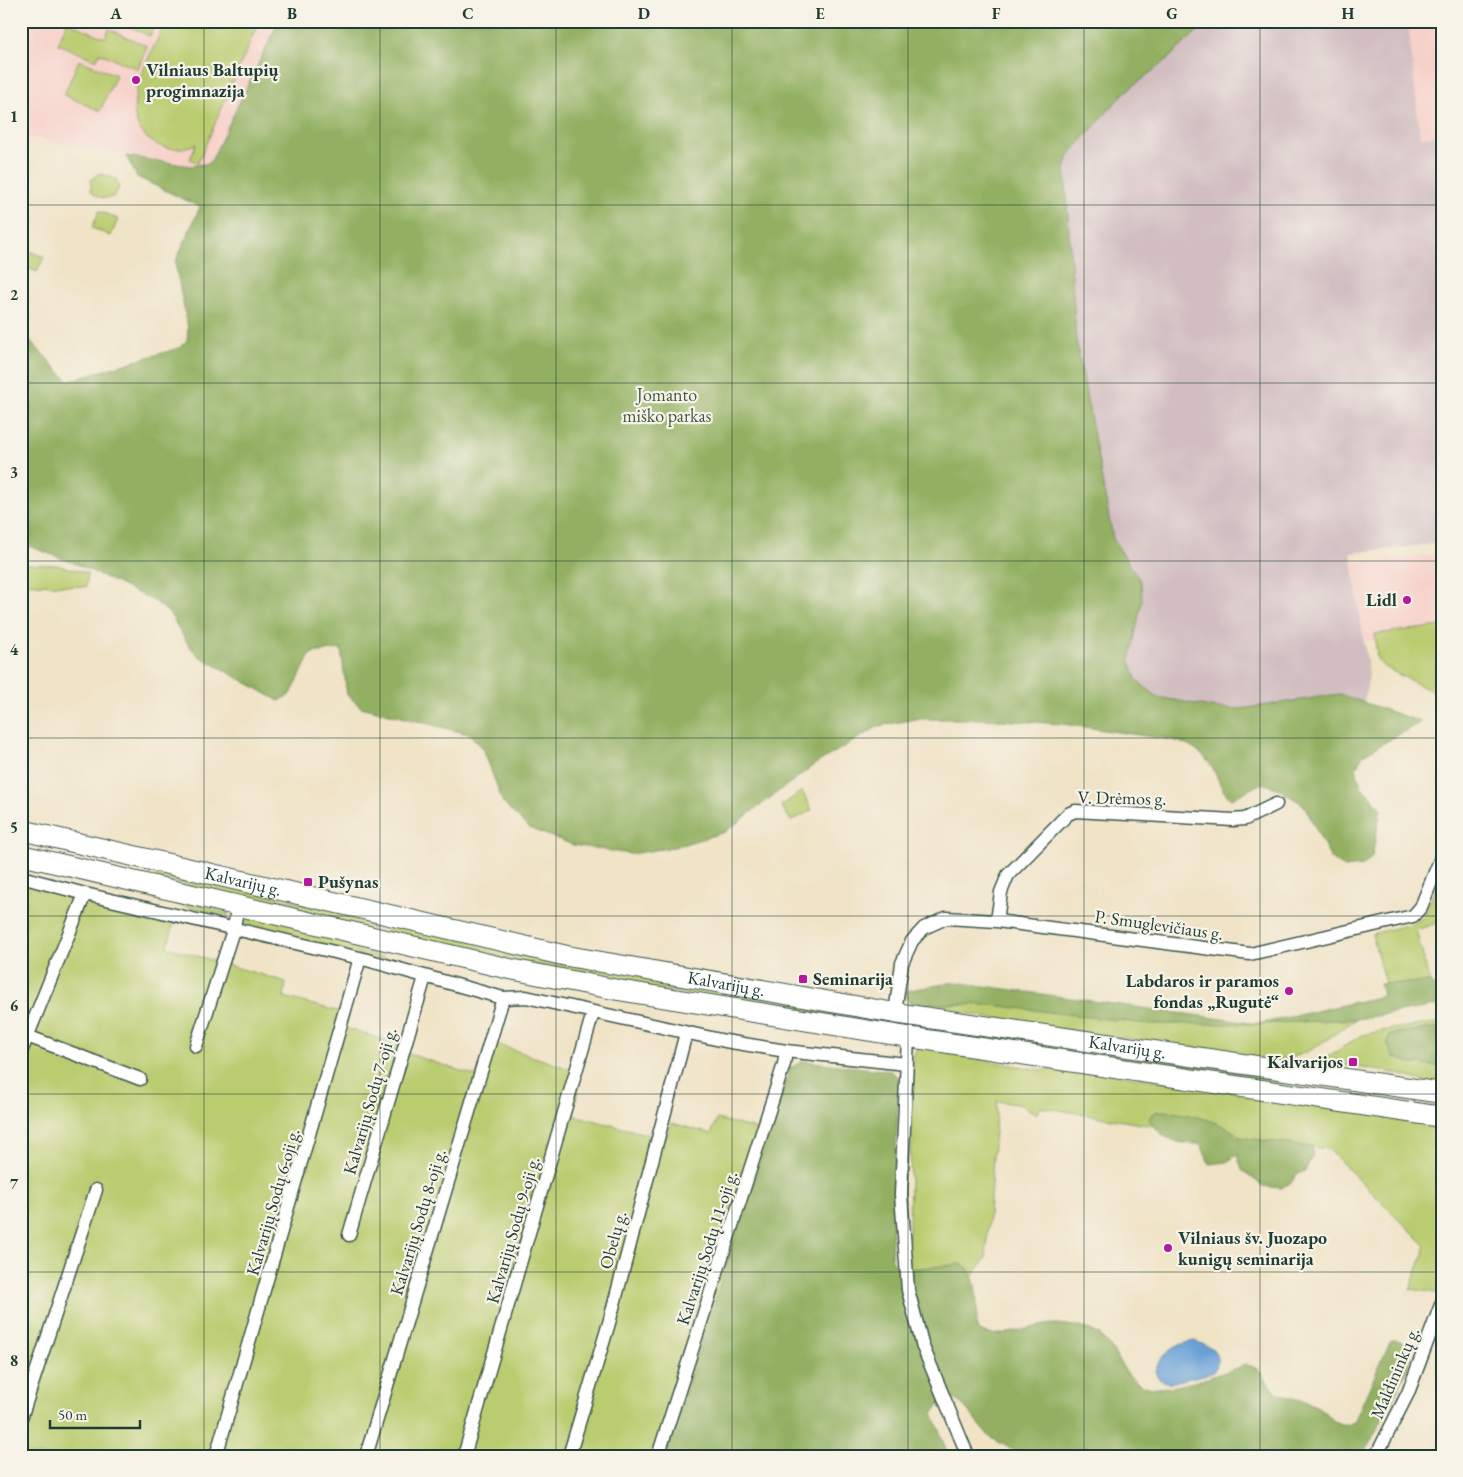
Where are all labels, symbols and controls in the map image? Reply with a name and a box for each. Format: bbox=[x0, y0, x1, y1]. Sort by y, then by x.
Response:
text: A bbox=[109, 3, 122, 24]
text: B bbox=[287, 3, 297, 24]
text: C bbox=[462, 3, 474, 24]
text: D bbox=[638, 3, 650, 24]
text: E bbox=[815, 3, 825, 24]
text: F bbox=[992, 3, 1001, 24]
text: G bbox=[1166, 3, 1178, 24]
text: H bbox=[1342, 3, 1355, 24]
place label: Vilniaus Baltupių progimnazija bbox=[146, 58, 279, 102]
marker: Vilniaus Baltupių progimnazija bbox=[130, 74, 142, 86]
text: 1 bbox=[10, 106, 18, 127]
text: 2 bbox=[10, 284, 19, 305]
park label: Jomanto miško parkas bbox=[623, 383, 712, 427]
text: 3 bbox=[10, 462, 18, 483]
place label: Lidl bbox=[1366, 588, 1397, 611]
marker: Lidl bbox=[1401, 594, 1413, 606]
text: 4 bbox=[10, 639, 19, 660]
street label: V. Drėmos g. bbox=[1077, 785, 1167, 810]
text: 5 bbox=[10, 817, 18, 838]
street label: Kalvarijų g. bbox=[203, 861, 284, 901]
place label: Pušynas bbox=[318, 870, 378, 893]
marker: Pušynas bbox=[302, 876, 314, 888]
street label: P. Smuglevičiaus g. bbox=[1093, 904, 1225, 945]
street label: Kalvarijų g. bbox=[686, 965, 767, 1001]
place label: Seminarija bbox=[813, 967, 893, 990]
place label: Labdaros ir paramos fondas „Rugutė“ bbox=[1126, 969, 1279, 1013]
marker: Seminarija bbox=[797, 973, 809, 985]
marker: Labdaros ir paramos fondas „Rugutė“ bbox=[1283, 985, 1295, 997]
text: 6 bbox=[10, 995, 19, 1016]
street label: Kalvarijų Sodų 7-oji g. bbox=[337, 1025, 402, 1177]
street label: Kalvarijų g. bbox=[1087, 1029, 1168, 1064]
place label: Kalvarijos bbox=[1267, 1050, 1343, 1073]
marker: Kalvarijos bbox=[1347, 1056, 1359, 1068]
street label: Kalvarijų Sodų 6-oji g. bbox=[240, 1126, 305, 1278]
street label: Kalvarijų Sodų 8-oji g. bbox=[384, 1146, 451, 1298]
street label: Kalvarijų Sodų 9-oji g. bbox=[480, 1154, 545, 1306]
street label: Kalvarijų Sodų 11-oji g. bbox=[671, 1168, 742, 1328]
text: 7 bbox=[10, 1173, 19, 1194]
street label: Obelų g. bbox=[594, 1208, 631, 1272]
place label: Vilniaus šv. Juozapo kunigų seminarija bbox=[1178, 1226, 1327, 1270]
marker: Vilniaus šv. Juozapo kunigų seminarija bbox=[1162, 1242, 1174, 1254]
street label: Maldininkų g. bbox=[1365, 1323, 1424, 1422]
text: 8 bbox=[10, 1350, 18, 1371]
scale bar bbox=[50, 1397, 140, 1429]
text: 50 m bbox=[58, 1405, 87, 1424]

